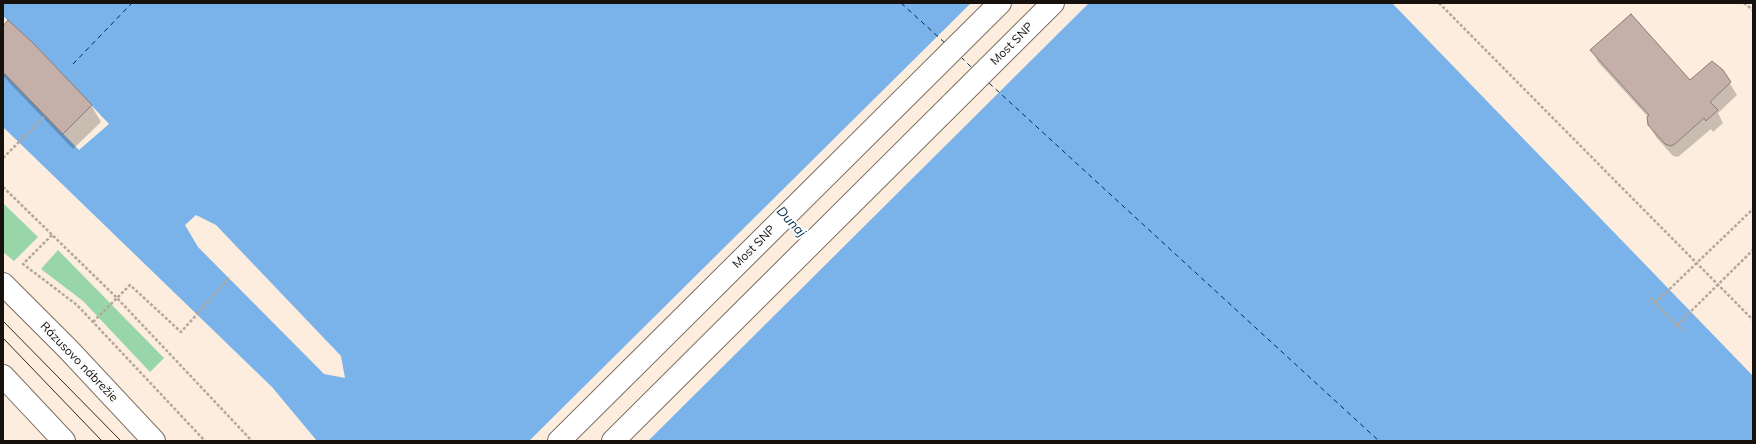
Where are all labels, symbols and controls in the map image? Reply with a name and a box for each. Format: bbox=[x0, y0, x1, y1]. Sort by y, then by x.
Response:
street label: Most SNP bbox=[988, 20, 1036, 68]
water label: Dunaj bbox=[773, 204, 809, 240]
street label: Most SNP bbox=[730, 223, 778, 271]
street label: Rázusovo nábrežie bbox=[37, 319, 121, 405]

